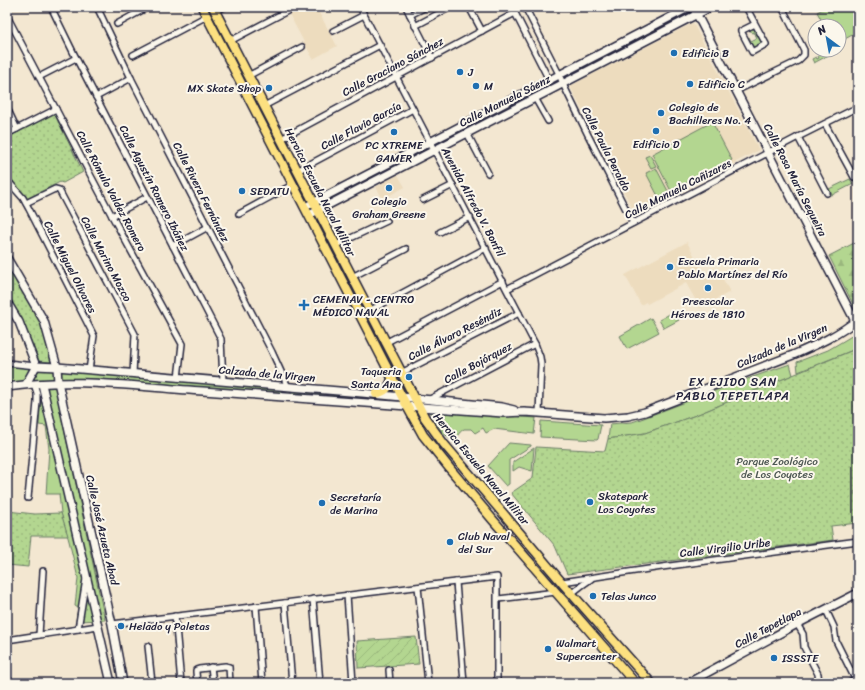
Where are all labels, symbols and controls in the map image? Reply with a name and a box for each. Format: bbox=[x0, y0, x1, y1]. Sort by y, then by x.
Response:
north arrow bbox=[807, 18, 847, 58]
text: N bbox=[813, 20, 831, 41]
street label: Calle Graciano Sánchez bbox=[339, 32, 448, 102]
place label: Edificio B bbox=[682, 44, 729, 63]
marker: Edificio B bbox=[669, 48, 679, 58]
place label: J bbox=[467, 63, 474, 82]
marker: J bbox=[455, 67, 465, 77]
street label: Calle Manuela Sáenz bbox=[456, 69, 555, 132]
place label: Edificio C bbox=[698, 75, 745, 94]
place label: M bbox=[484, 77, 493, 96]
place label: MX Skate Shop bbox=[187, 79, 261, 98]
marker: Edificio C bbox=[685, 79, 695, 89]
marker: M bbox=[471, 81, 481, 91]
marker: MX Skate Shop bbox=[264, 83, 274, 93]
street label: Calle Flavio García bbox=[317, 96, 405, 155]
place label: Colegio de Bachilleres No. 4 bbox=[669, 98, 751, 130]
street label: Calle Paula Peraldo bbox=[576, 103, 636, 195]
marker: Colegio de Bachilleres No. 4 bbox=[656, 108, 666, 118]
street label: Calle Rosa María Sequeira bbox=[758, 120, 832, 240]
street label: Calle Agustín Romero Ibáñez bbox=[114, 122, 194, 255]
street label: Heroica Escuela Naval Militar bbox=[279, 124, 361, 261]
marker: Edificio D bbox=[651, 126, 661, 136]
street label: Calle Rómulo Valdez Romero bbox=[71, 127, 151, 256]
marker: PC XTREME GAMER bbox=[389, 127, 399, 137]
place label: Edificio D bbox=[633, 135, 680, 154]
place label: PC XTREME GAMER bbox=[365, 136, 424, 168]
street label: Calle Rivera Fernández bbox=[167, 138, 235, 246]
street label: Avenida Alfredo V. Bonfil bbox=[436, 143, 510, 261]
street label: Calle Manuela Cañizares bbox=[621, 154, 735, 224]
place label: SEDATU bbox=[250, 182, 289, 201]
marker: Colegio Graham Greene bbox=[384, 183, 394, 193]
marker: SEDATU bbox=[237, 186, 247, 196]
place label: Colegio Graham Greene bbox=[352, 192, 426, 224]
street label: Calle Marino Mozco bbox=[75, 213, 137, 306]
street label: Calle Miguel Olivares bbox=[38, 217, 102, 318]
place label: Escuela Primaria Pablo Martínez del Río bbox=[678, 252, 788, 284]
marker: Escuela Primaria Pablo Martínez del Río bbox=[665, 262, 675, 272]
marker: Preescolar Héroes de 1810 bbox=[703, 283, 713, 293]
place label: CEMENAV - CENTRO MÉDICO NAVAL bbox=[313, 290, 414, 322]
place label: Preescolar Héroes de 1810 bbox=[671, 292, 745, 324]
marker: CEMENAV - CENTRO MÉDICO NAVAL bbox=[298, 299, 310, 311]
street label: Calle Álvaro Reséndiz bbox=[405, 302, 506, 366]
street label: Calzada de la Virgen bbox=[734, 318, 830, 374]
street label: Calle Bojórquez bbox=[440, 337, 516, 389]
street label: Calzada de la Virgen bbox=[218, 360, 316, 388]
place label: Taqueria Santa Ana bbox=[351, 362, 401, 394]
district label: EX EJIDO SAN PABLO TEPETLAPA bbox=[676, 371, 790, 407]
marker: Taqueria Santa Ana bbox=[404, 372, 414, 382]
street label: Heroica Escuela Naval Militar bbox=[428, 408, 535, 531]
park label: Parque Zoológico de Los Coyotes bbox=[736, 452, 818, 484]
street label: Calle José Azueta Abad bbox=[80, 473, 124, 588]
place label: Skatepark Los Coyotes bbox=[598, 487, 656, 519]
place label: Secretaría de Marina bbox=[330, 488, 382, 520]
marker: Skatepark Los Coyotes bbox=[585, 497, 595, 507]
marker: Secretaría de Marina bbox=[317, 498, 327, 508]
place label: Club Naval del Sur bbox=[458, 527, 511, 559]
street label: Calle Virgilio Uribe bbox=[679, 533, 772, 563]
marker: Club Naval del Sur bbox=[445, 537, 455, 547]
place label: Telas Junco bbox=[601, 587, 657, 606]
marker: Telas Junco bbox=[588, 591, 598, 601]
street label: Calle Tepetlapa bbox=[731, 602, 805, 654]
place label: Helado y Paletas bbox=[129, 617, 210, 636]
marker: Helado y Paletas bbox=[116, 621, 126, 631]
place label: Walmart Supercenter bbox=[556, 634, 617, 666]
marker: Walmart Supercenter bbox=[543, 644, 553, 654]
place label: ISSSTE bbox=[781, 649, 819, 668]
marker: ISSSTE bbox=[769, 653, 779, 663]

